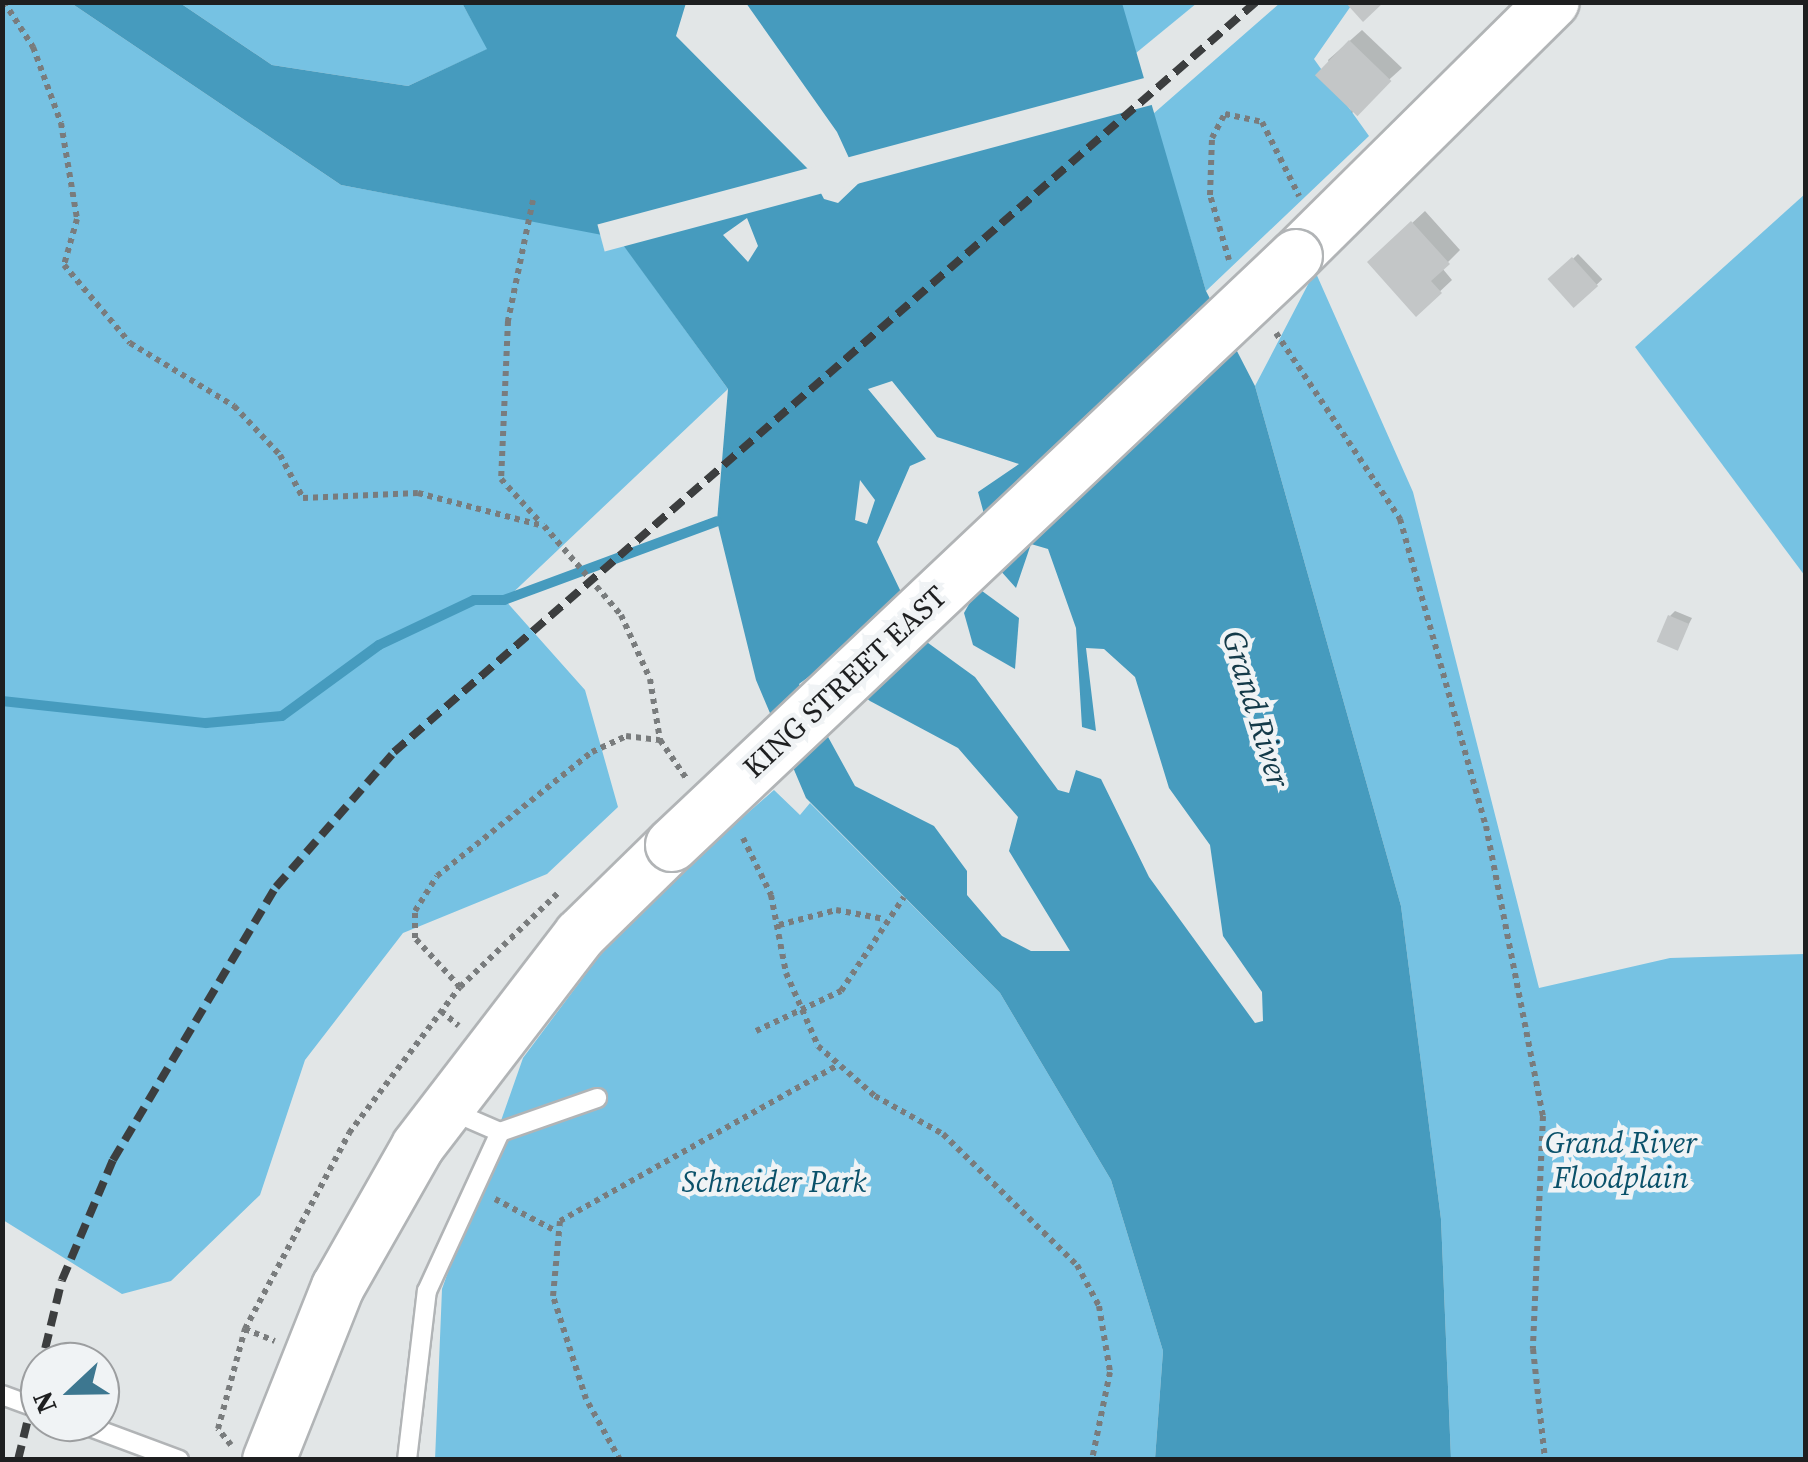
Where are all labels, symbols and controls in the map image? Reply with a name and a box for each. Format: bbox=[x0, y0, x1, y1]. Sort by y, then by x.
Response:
street label: KING STREET EAST bbox=[736, 578, 954, 786]
water label: Grand River bbox=[1214, 626, 1298, 792]
park label: Grand River Floodplain bbox=[1545, 1125, 1697, 1196]
park label: Schneider Park bbox=[681, 1164, 867, 1200]
north arrow bbox=[20, 1342, 120, 1442]
text: N bbox=[23, 1386, 65, 1419]

